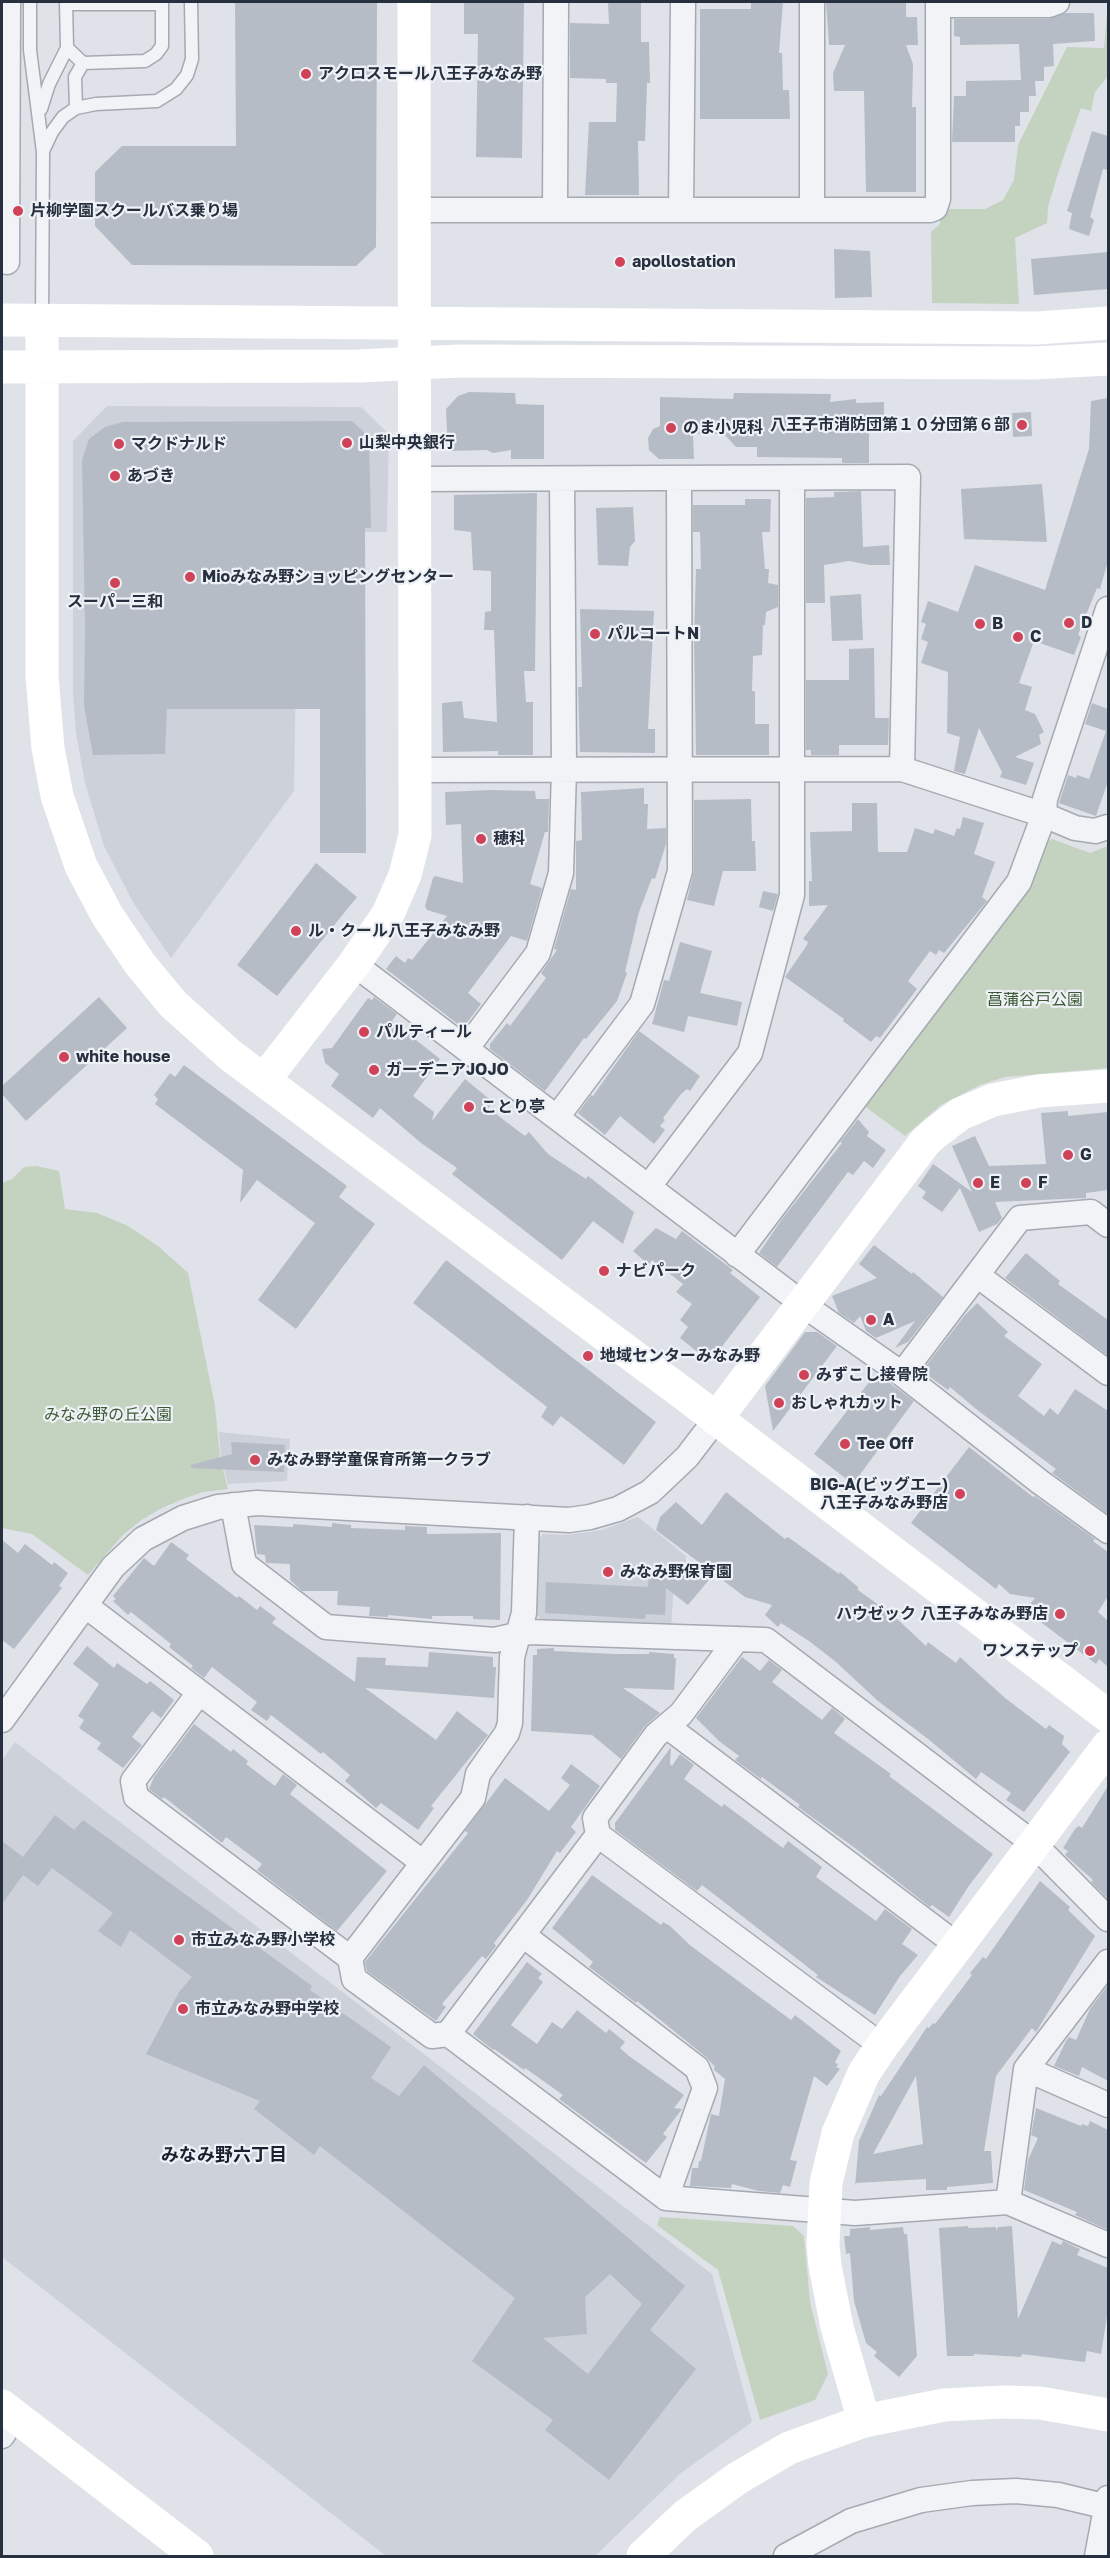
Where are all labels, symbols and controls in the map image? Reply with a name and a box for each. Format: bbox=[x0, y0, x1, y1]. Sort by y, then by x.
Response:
place label: アクロスモール八王子みなみ野 bbox=[318, 64, 542, 84]
marker: アクロスモール八王子みなみ野 bbox=[299, 67, 313, 81]
place label: 片柳学園スクールバス乗り場 bbox=[30, 201, 238, 221]
marker: 片柳学園スクールバス乗り場 bbox=[11, 204, 25, 218]
place label: apollostation bbox=[632, 252, 736, 272]
marker: apollostation bbox=[613, 255, 627, 269]
place label: 八王子市消防団第１０分団第６部 bbox=[770, 415, 1010, 435]
place label: のま小児科 bbox=[683, 418, 763, 438]
marker: 八王子市消防団第１０分団第６部 bbox=[1015, 418, 1029, 432]
marker: のま小児科 bbox=[664, 421, 678, 435]
place label: 山梨中央銀行 bbox=[359, 433, 455, 453]
place label: マクドナルド bbox=[131, 434, 227, 454]
marker: 山梨中央銀行 bbox=[340, 436, 354, 450]
marker: マクドナルド bbox=[112, 437, 126, 451]
place label: あづき bbox=[127, 466, 175, 486]
marker: あづき bbox=[108, 469, 122, 483]
place label: Mioみなみ野ショッピングセンター bbox=[202, 567, 454, 587]
marker: Mioみなみ野ショッピングセンター bbox=[183, 570, 197, 584]
marker: スーパー三和 bbox=[108, 576, 122, 590]
place label: スーパー三和 bbox=[67, 592, 163, 612]
place label: D bbox=[1081, 613, 1092, 633]
place label: B bbox=[992, 614, 1003, 634]
marker: D bbox=[1062, 616, 1076, 630]
marker: B bbox=[973, 617, 987, 631]
place label: パルコートN bbox=[607, 624, 699, 644]
marker: パルコートN bbox=[588, 627, 602, 641]
place label: C bbox=[1030, 627, 1041, 647]
marker: C bbox=[1011, 630, 1025, 644]
place label: 穂科 bbox=[493, 829, 525, 849]
marker: 穂科 bbox=[474, 832, 488, 846]
place label: ル・クール八王子みなみ野 bbox=[308, 921, 500, 941]
marker: ル・クール八王子みなみ野 bbox=[289, 924, 303, 938]
park label: 菖蒲谷戸公園 bbox=[987, 990, 1083, 1010]
place label: パルティール bbox=[376, 1022, 472, 1042]
marker: パルティール bbox=[357, 1025, 371, 1039]
place label: white house bbox=[76, 1047, 170, 1067]
marker: white house bbox=[57, 1050, 71, 1064]
place label: ガーデニアJOJO bbox=[386, 1060, 509, 1080]
marker: ガーデニアJOJO bbox=[367, 1063, 381, 1077]
place label: ことり亭 bbox=[481, 1097, 545, 1117]
marker: ことり亭 bbox=[462, 1100, 476, 1114]
place label: G bbox=[1080, 1145, 1092, 1165]
marker: G bbox=[1061, 1148, 1075, 1162]
place label: E bbox=[990, 1173, 1000, 1193]
place label: F bbox=[1038, 1173, 1048, 1193]
marker: E bbox=[971, 1176, 985, 1190]
marker: F bbox=[1019, 1176, 1033, 1190]
place label: ナビパーク bbox=[616, 1261, 696, 1281]
marker: ナビパーク bbox=[597, 1264, 611, 1278]
place label: A bbox=[883, 1310, 894, 1330]
marker: A bbox=[864, 1313, 878, 1327]
place label: 地域センターみなみ野 bbox=[600, 1346, 760, 1366]
marker: 地域センターみなみ野 bbox=[581, 1349, 595, 1363]
place label: みずこし接骨院 bbox=[816, 1365, 928, 1385]
marker: みずこし接骨院 bbox=[797, 1368, 811, 1382]
place label: おしゃれカット bbox=[791, 1393, 903, 1413]
marker: おしゃれカット bbox=[772, 1396, 786, 1410]
park label: みなみ野の丘公園 bbox=[44, 1405, 172, 1425]
place label: Tee Off bbox=[857, 1434, 913, 1454]
marker: Tee Off bbox=[838, 1437, 852, 1451]
place label: みなみ野学童保育所第一クラブ bbox=[267, 1450, 491, 1470]
marker: みなみ野学童保育所第一クラブ bbox=[248, 1453, 262, 1467]
place label: BIG-A(ビッグエー) 八王子みなみ野店 bbox=[810, 1475, 948, 1513]
marker: BIG-A(ビッグエー) 八王子みなみ野店 bbox=[953, 1487, 967, 1501]
place label: みなみ野保育園 bbox=[620, 1562, 732, 1582]
marker: みなみ野保育園 bbox=[601, 1565, 615, 1579]
place label: ハウゼック 八王子みなみ野店 bbox=[836, 1604, 1048, 1624]
marker: ハウゼック 八王子みなみ野店 bbox=[1053, 1607, 1067, 1621]
place label: ワンステップ bbox=[982, 1641, 1078, 1661]
marker: ワンステップ bbox=[1083, 1644, 1097, 1658]
place label: 市立みなみ野小学校 bbox=[191, 1930, 335, 1950]
marker: 市立みなみ野小学校 bbox=[172, 1933, 186, 1947]
place label: 市立みなみ野中学校 bbox=[195, 1999, 339, 2019]
marker: 市立みなみ野中学校 bbox=[176, 2002, 190, 2016]
district label: みなみ野六丁目 bbox=[161, 2144, 287, 2166]

